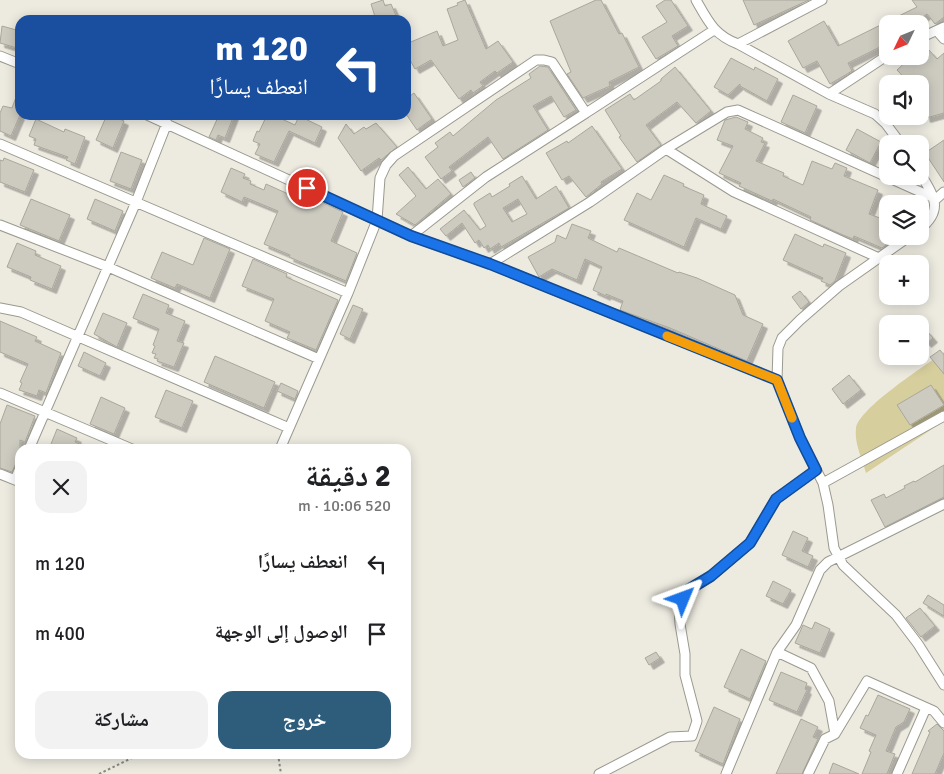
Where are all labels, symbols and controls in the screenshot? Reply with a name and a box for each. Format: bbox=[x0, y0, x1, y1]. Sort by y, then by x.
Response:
north arrow bbox=[879, 15, 929, 65]
map controls bbox=[879, 15, 929, 365]
text: 120 m bbox=[215, 27, 308, 70]
icon: left bbox=[326, 35, 391, 100]
text: انعطف يسارًا bbox=[210, 73, 308, 100]
button: sound bbox=[879, 75, 929, 125]
button: search bbox=[879, 135, 929, 185]
pin bbox=[286, 167, 328, 209]
icon: arrive bbox=[293, 174, 321, 202]
button: layers bbox=[879, 195, 929, 245]
button: + bbox=[879, 255, 929, 305]
button: − bbox=[879, 315, 929, 365]
text: 2 دقيقة bbox=[305, 458, 391, 495]
button: close bbox=[35, 461, 87, 513]
text: 520 m · 10:06 bbox=[298, 496, 391, 516]
text: انعطف يسارًا bbox=[258, 550, 348, 574]
icon: left bbox=[363, 550, 391, 578]
text: 120 m bbox=[35, 552, 85, 576]
position arrow bbox=[656, 572, 708, 624]
text: الوصول إلى الوجهة bbox=[215, 620, 348, 644]
icon: arrive bbox=[363, 620, 391, 648]
text: 400 m bbox=[35, 622, 85, 646]
button: مشاركة bbox=[35, 691, 208, 749]
button: خروج bbox=[218, 691, 391, 749]

